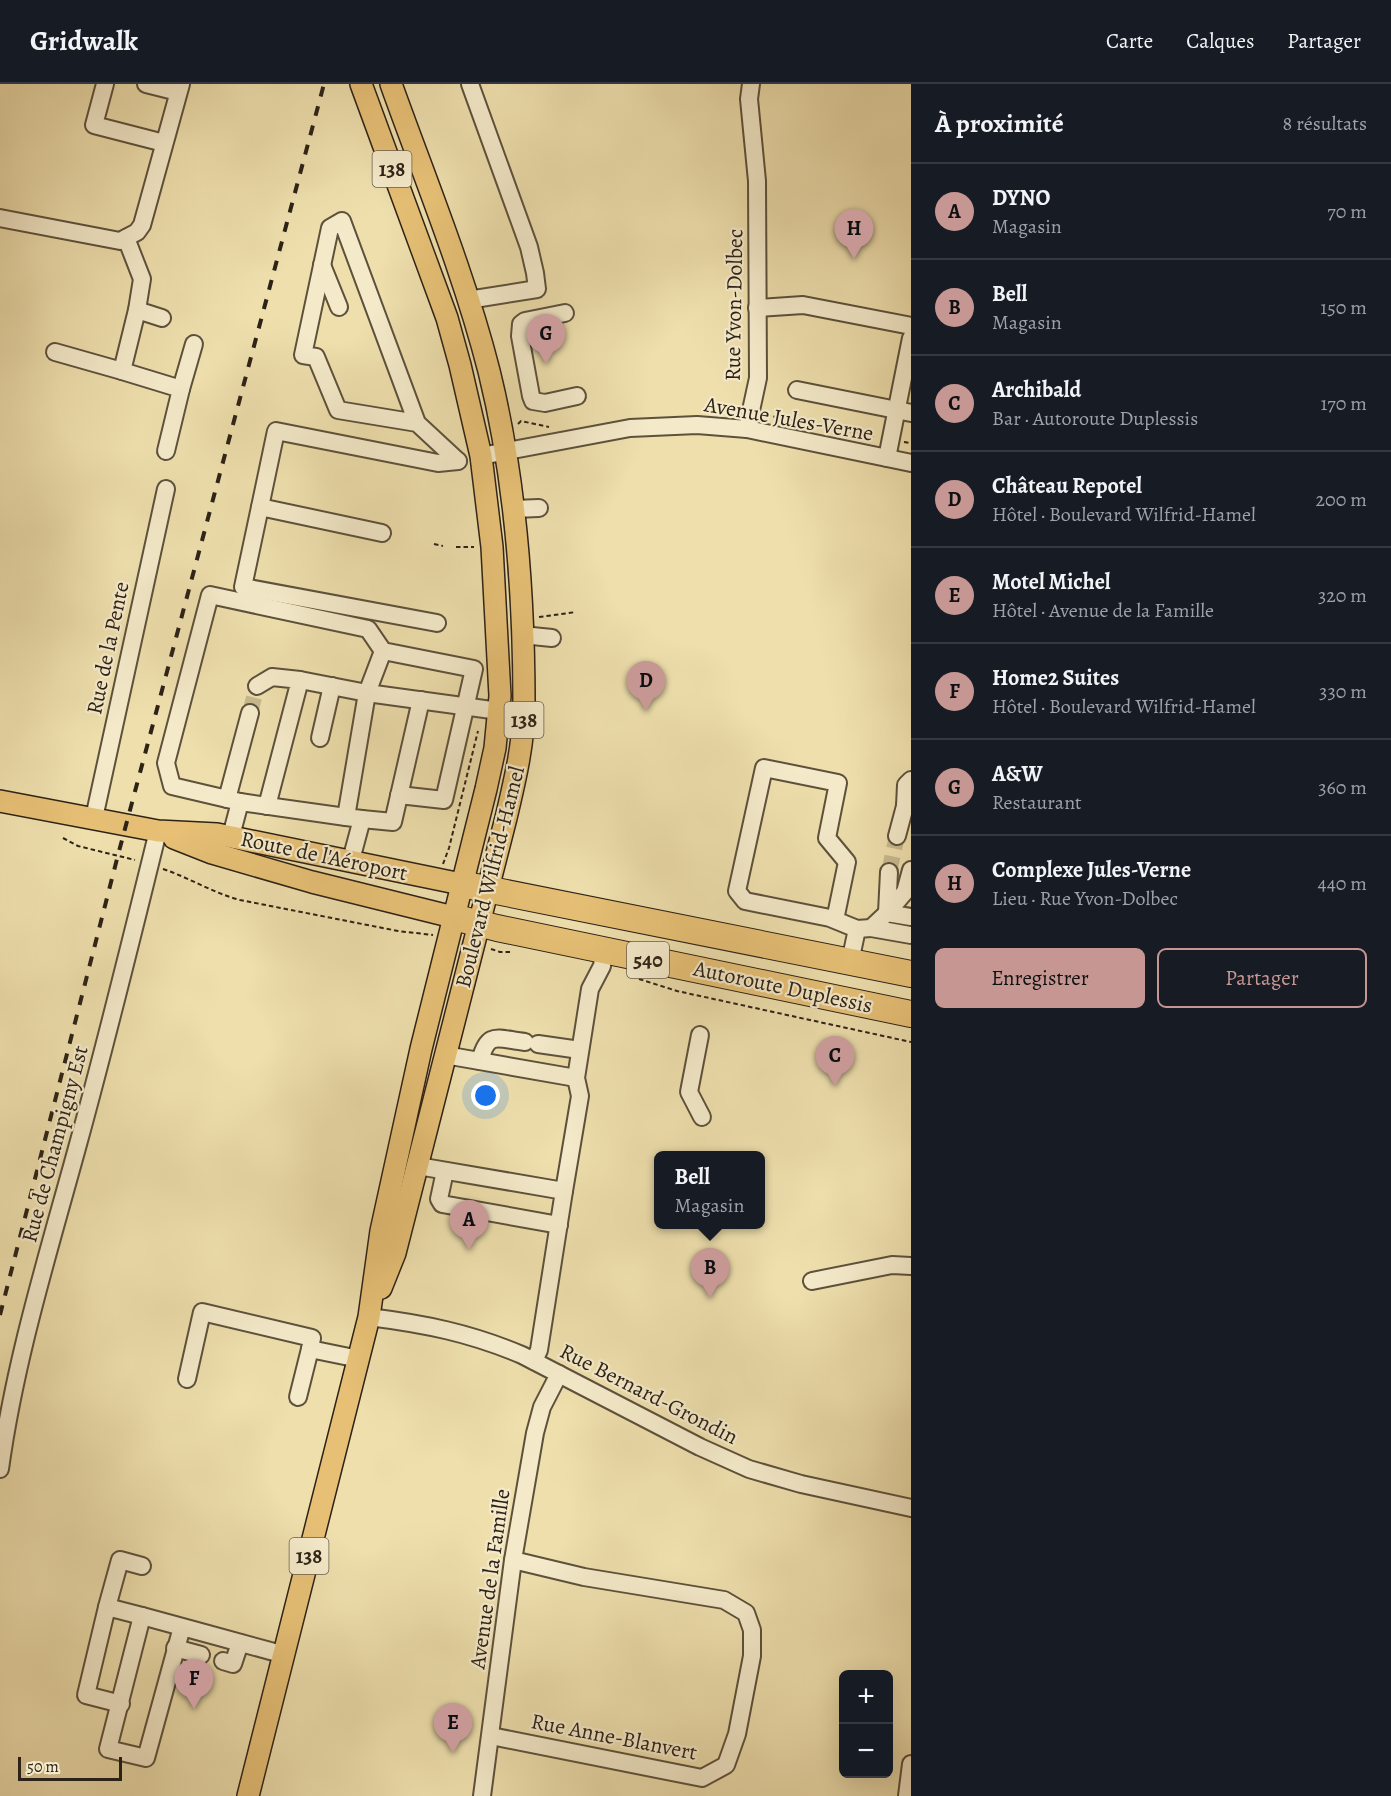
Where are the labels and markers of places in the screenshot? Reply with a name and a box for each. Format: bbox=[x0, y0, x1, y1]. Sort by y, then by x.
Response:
pin: H bbox=[834, 210, 874, 259]
pin: G bbox=[526, 314, 566, 364]
pin: D bbox=[626, 662, 666, 711]
pin: C bbox=[816, 1036, 854, 1086]
pin: A bbox=[450, 1200, 488, 1250]
pin: B bbox=[690, 1248, 730, 1298]
pin: F bbox=[174, 1660, 214, 1709]
pin: E bbox=[434, 1704, 472, 1753]

